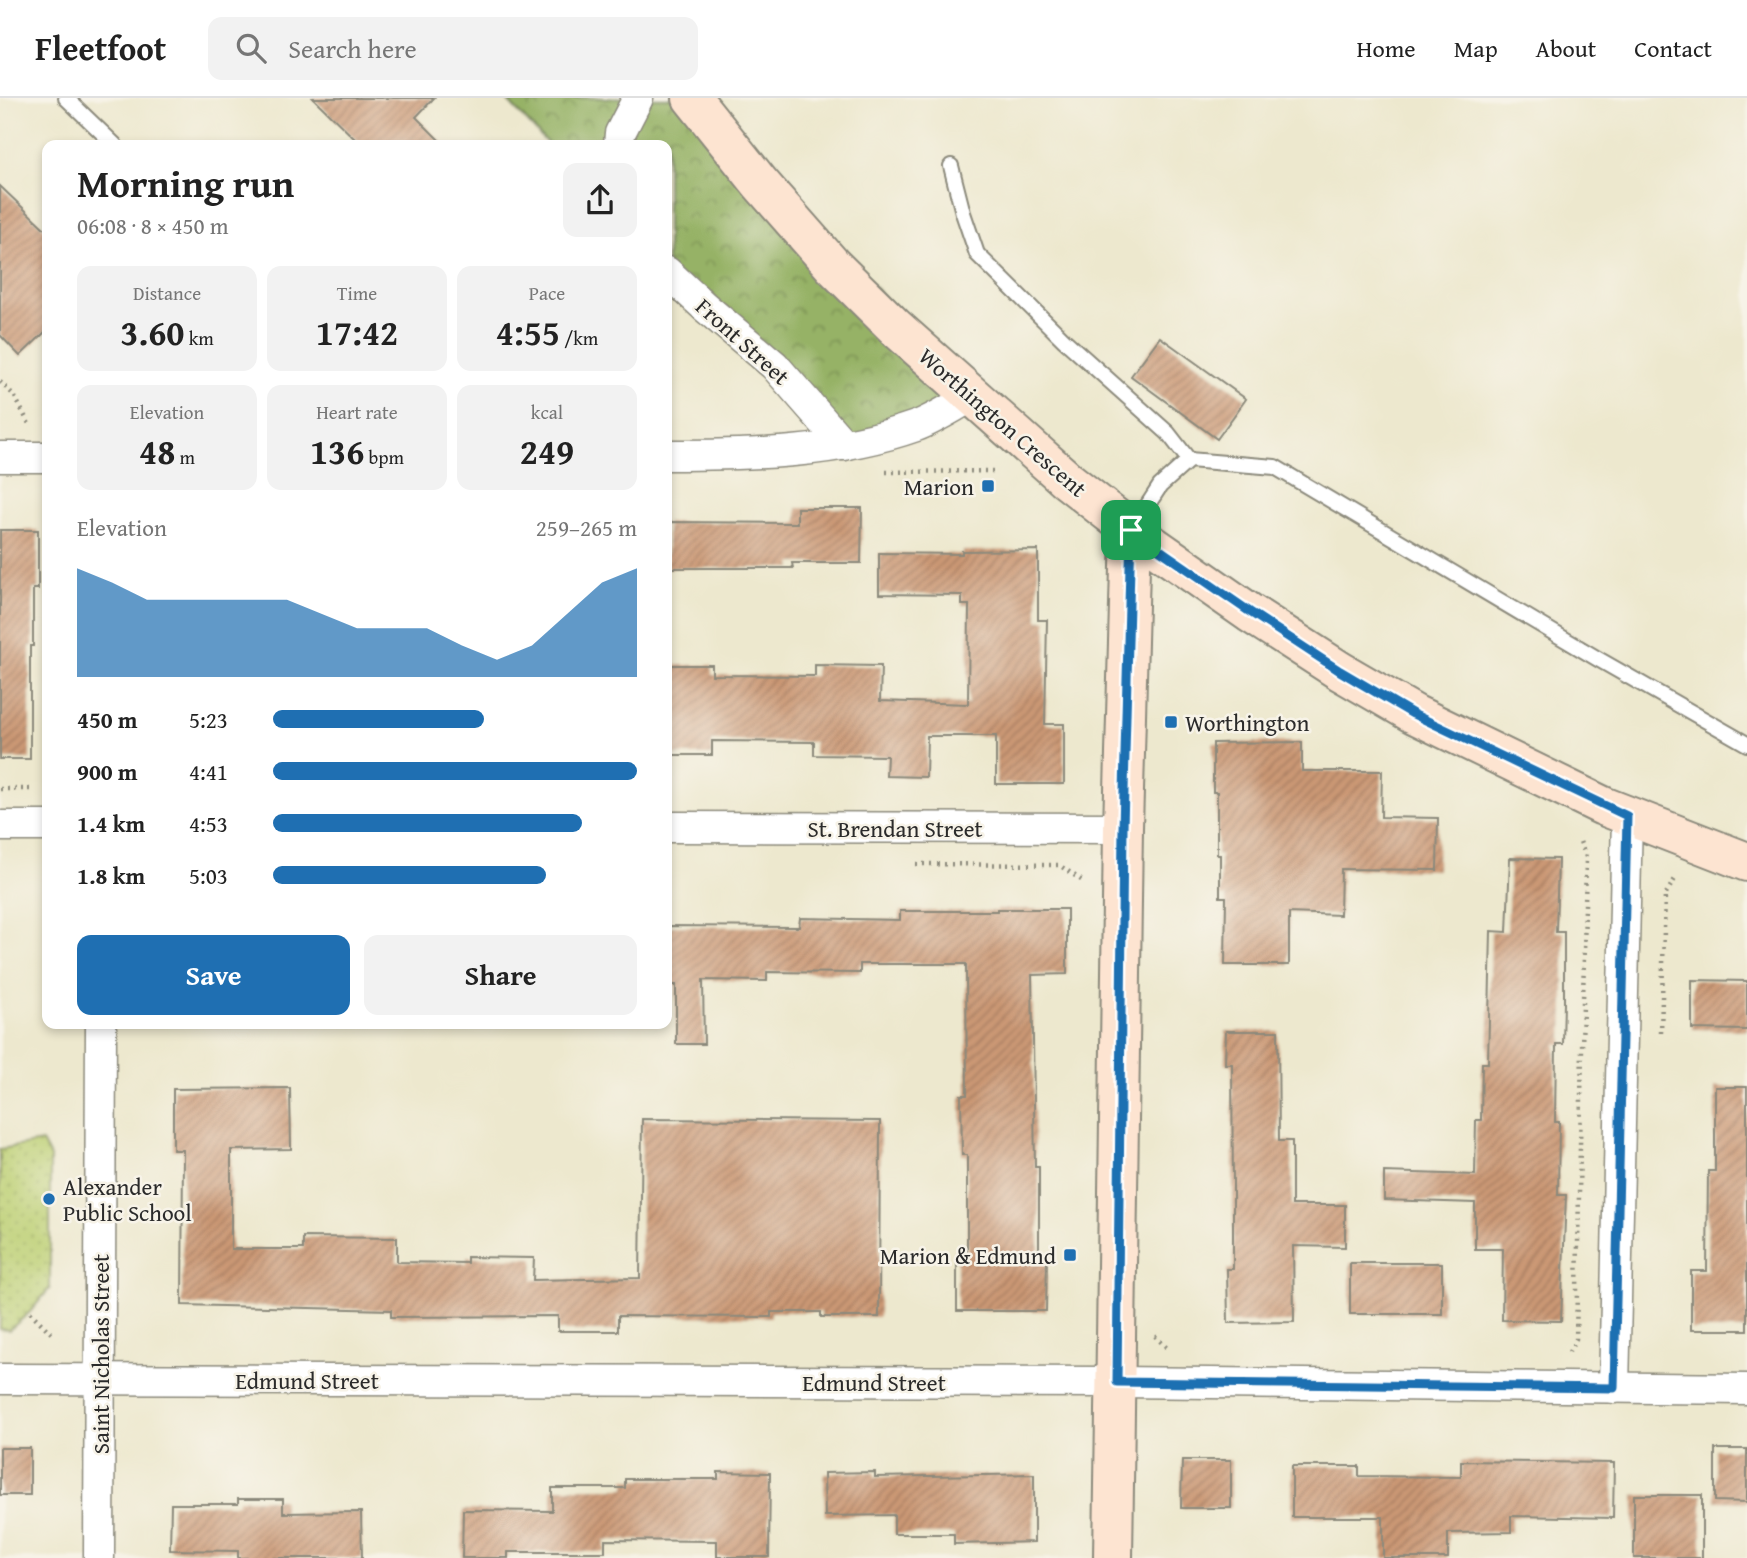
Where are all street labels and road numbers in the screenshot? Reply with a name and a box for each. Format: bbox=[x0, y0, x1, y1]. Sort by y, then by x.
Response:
street label: Front Street bbox=[689, 290, 797, 392]
street label: Worthington Crescent bbox=[912, 340, 1094, 504]
street label: St. Brendan Street bbox=[807, 812, 983, 845]
street label: Saint Nicholas Street bbox=[84, 1254, 117, 1454]
street label: Edmund Street bbox=[235, 1364, 379, 1397]
street label: Edmund Street bbox=[802, 1366, 946, 1399]

